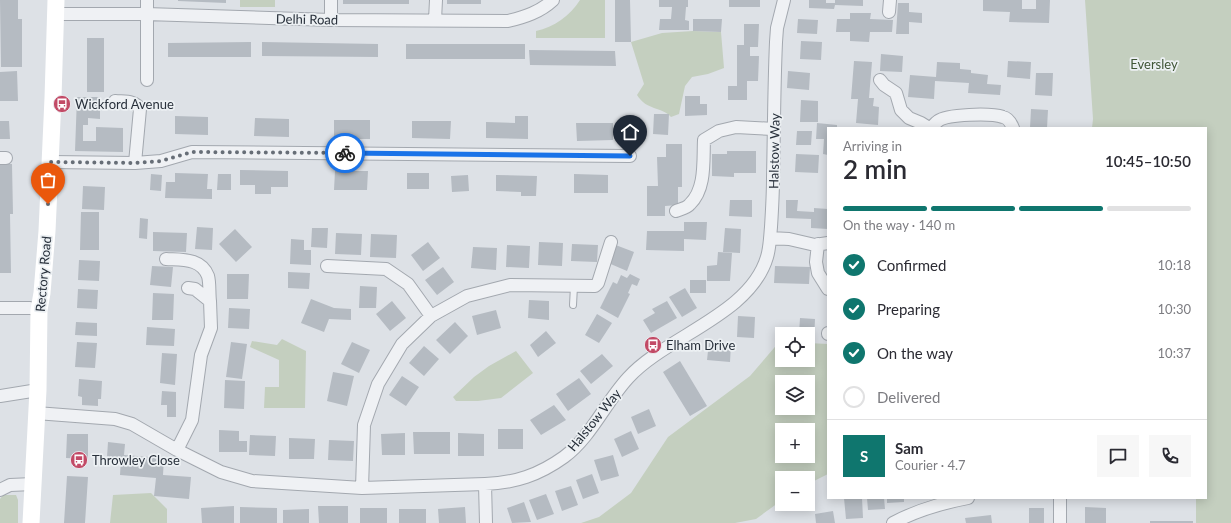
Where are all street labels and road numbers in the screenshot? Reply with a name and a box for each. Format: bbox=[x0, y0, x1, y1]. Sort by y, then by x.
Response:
street label: Delhi Road bbox=[276, 10, 338, 28]
street label: Halstow Way bbox=[765, 113, 783, 189]
street label: Rectory Road bbox=[32, 235, 54, 313]
street label: Halstow Way bbox=[564, 385, 624, 454]

